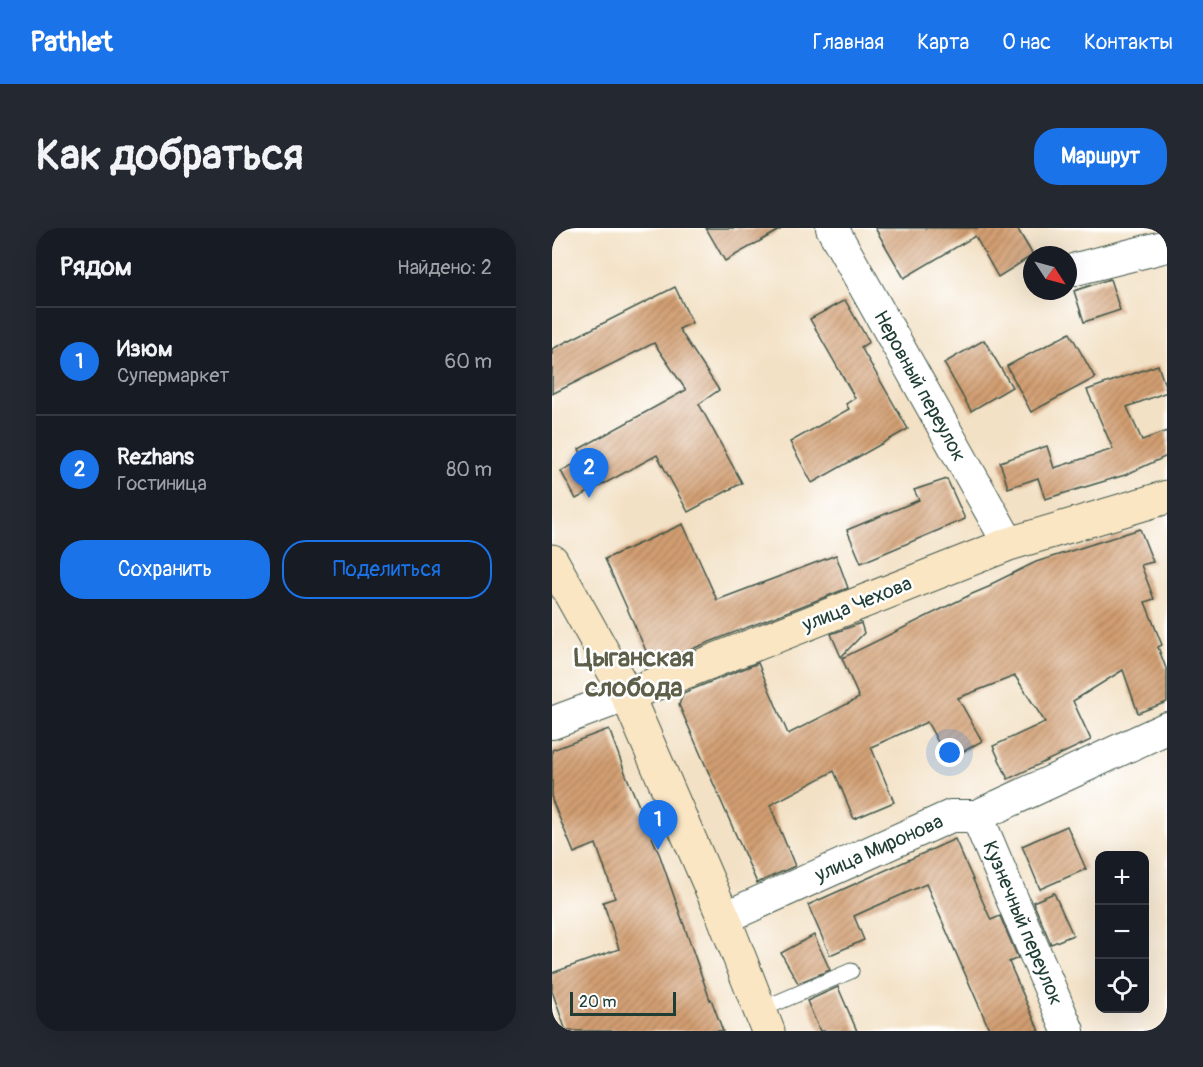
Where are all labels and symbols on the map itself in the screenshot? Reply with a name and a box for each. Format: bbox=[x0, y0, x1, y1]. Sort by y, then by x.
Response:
north arrow bbox=[1023, 246, 1077, 300]
street label: Неровный переулок bbox=[868, 306, 972, 466]
pin: 2 bbox=[570, 448, 609, 498]
street label: улица Чехова bbox=[798, 571, 915, 638]
district label: Цыганская слобода bbox=[574, 642, 694, 704]
your location bbox=[935, 738, 964, 767]
pin: 1 bbox=[638, 800, 678, 850]
street label: улица Миронова bbox=[810, 809, 947, 888]
street label: Кузнечный переулок bbox=[977, 837, 1069, 1009]
scale bar bbox=[570, 989, 676, 1016]

